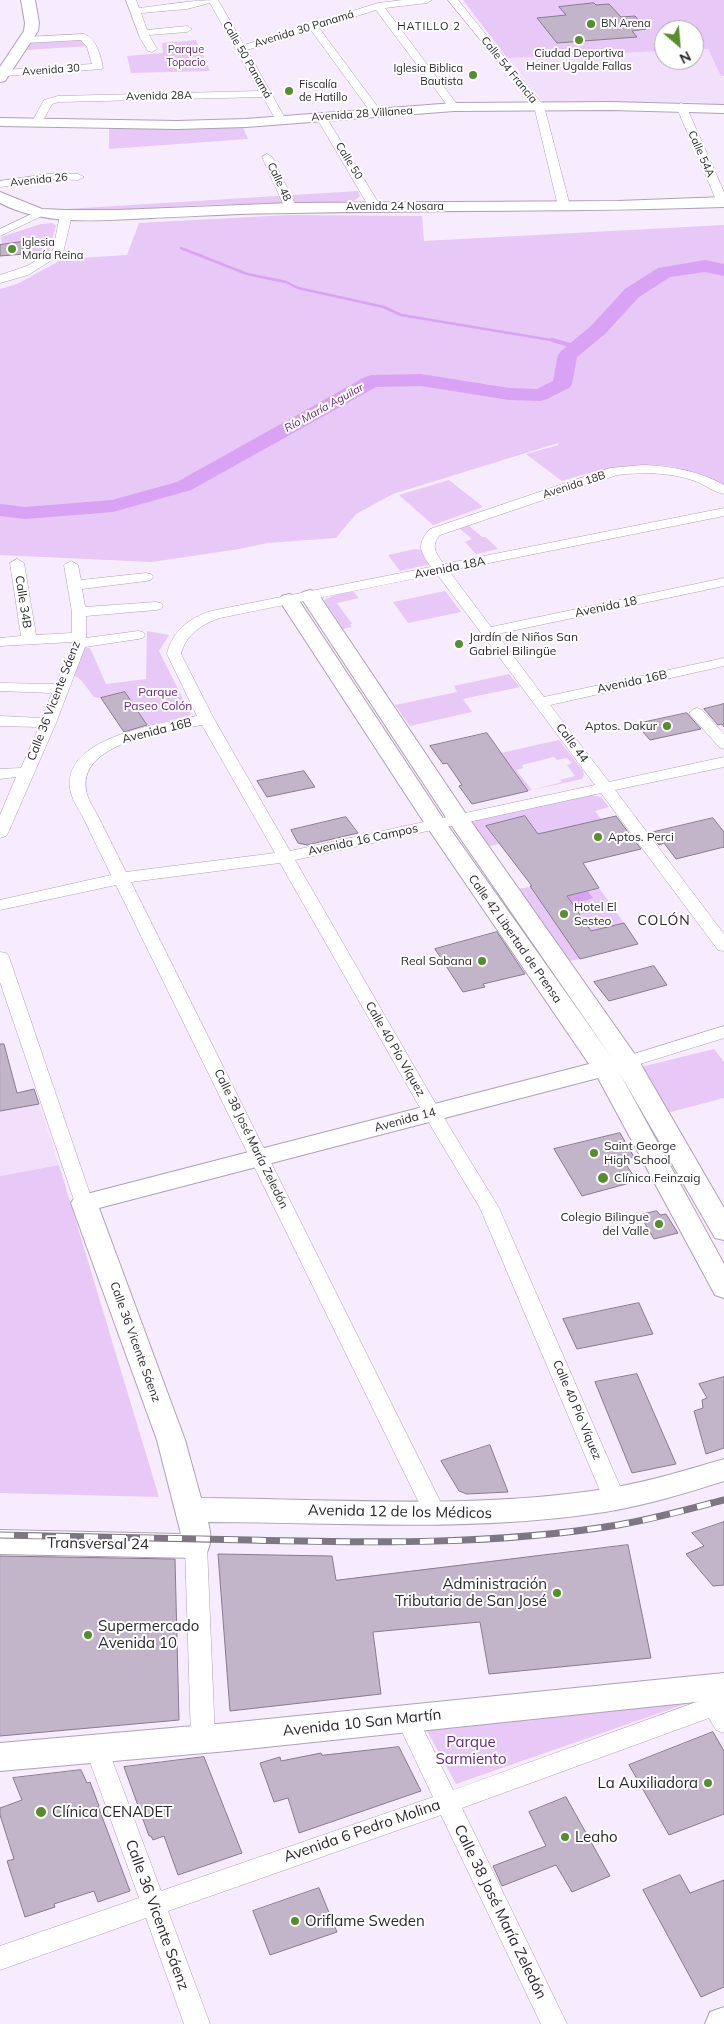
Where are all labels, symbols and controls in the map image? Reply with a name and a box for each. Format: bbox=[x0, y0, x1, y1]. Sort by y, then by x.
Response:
street label: Avenida 30 Panamá bbox=[253, 8, 355, 50]
place label: BN Arena bbox=[601, 17, 651, 31]
marker: BN Arena bbox=[585, 18, 597, 30]
street label: Calle 50 Panamá bbox=[220, 19, 274, 101]
district label: HATILLO 2 bbox=[396, 20, 462, 34]
north arrow bbox=[654, 20, 704, 70]
street label: Calle 54 Francia bbox=[478, 34, 540, 106]
marker: Ciudad Deportiva Heiner Ugalde Fallas bbox=[573, 34, 585, 46]
park label: Parque Topacio bbox=[166, 43, 206, 69]
place label: Ciudad Deportiva Heiner Ugalde Fallas bbox=[526, 47, 632, 73]
text: N bbox=[677, 47, 694, 68]
street label: Avenida 30 bbox=[22, 61, 80, 79]
place label: Iglesia Biblica Bautista bbox=[393, 62, 463, 88]
marker: Iglesia Biblica Bautista bbox=[467, 69, 479, 81]
place label: Fiscalía de Hatillo bbox=[299, 78, 347, 104]
marker: Fiscalía de Hatillo bbox=[283, 85, 295, 97]
street label: Avenida 28A bbox=[126, 89, 192, 103]
street label: Avenida 28 Villanea bbox=[311, 104, 413, 124]
street label: Calle 54A bbox=[685, 129, 717, 179]
street label: Calle 50 bbox=[332, 140, 366, 182]
street label: Calle 48 bbox=[264, 161, 294, 203]
street label: Avenida 26 bbox=[10, 170, 68, 190]
street label: Avenida 24 Nosara bbox=[346, 200, 444, 214]
place label: Iglesia María Reina bbox=[22, 236, 83, 262]
marker: Iglesia María Reina bbox=[6, 243, 18, 255]
water label: Río María Aguilar bbox=[282, 381, 366, 435]
street label: Avenida 18B bbox=[541, 469, 607, 501]
street label: Avenida 18A bbox=[413, 554, 487, 582]
street label: Calle 34B bbox=[12, 575, 34, 629]
street label: Avenida 18 bbox=[574, 593, 638, 621]
place label: Jardín de Niños San Gabriel Bilingüe bbox=[469, 630, 578, 658]
marker: Jardín de Niños San Gabriel Bilingüe bbox=[453, 638, 465, 650]
street label: Calle 36 Vicente Sáenz bbox=[25, 639, 83, 763]
street label: Avenida 16B bbox=[596, 668, 668, 696]
park label: Parque Paseo Colón bbox=[124, 685, 192, 713]
street label: Avenida 16B bbox=[121, 715, 193, 747]
place label: Aptos. Dakur bbox=[585, 719, 657, 733]
marker: Aptos. Dakur bbox=[661, 720, 673, 732]
street label: Calle 44 bbox=[553, 721, 591, 765]
street label: Avenida 16 Campos bbox=[307, 821, 419, 859]
place label: Aptos. Perci bbox=[608, 830, 674, 844]
marker: Aptos. Perci bbox=[592, 831, 604, 843]
street label: Calle 42 Libertad de Prensa bbox=[465, 872, 565, 1006]
place label: Hotel El Sesteo bbox=[574, 900, 617, 928]
marker: Hotel El Sesteo bbox=[558, 908, 570, 920]
district label: COLÓN bbox=[637, 913, 691, 929]
place label: Real Sabana bbox=[401, 954, 472, 968]
marker: Real Sabana bbox=[476, 955, 488, 967]
street label: Calle 40 Pío Víquez bbox=[362, 999, 428, 1099]
street label: Calle 38 José María Zeledón bbox=[211, 1067, 291, 1211]
street label: Avenida 14 bbox=[373, 1105, 437, 1135]
place label: Saint George High School bbox=[604, 1139, 676, 1167]
marker: Saint George High School bbox=[588, 1147, 600, 1159]
marker: Clínica Feinzaig bbox=[596, 1171, 610, 1185]
place label: Clínica Feinzaig bbox=[614, 1171, 700, 1185]
place label: Colegio Bilingue del Valle bbox=[560, 1210, 649, 1238]
marker: Colegio Bilingue del Valle bbox=[653, 1218, 665, 1230]
street label: Calle 36 Vicente Sáenz bbox=[107, 1280, 163, 1404]
street label: Calle 40 Pío Víquez bbox=[549, 1358, 605, 1462]
street label: Avenida 12 de los Médicos bbox=[308, 1501, 492, 1523]
street label: Transversal 24 bbox=[47, 1534, 149, 1554]
place label: Administración Tributaria de San José bbox=[395, 1575, 547, 1610]
marker: Administración Tributaria de San José bbox=[551, 1587, 563, 1599]
place label: Supermercado Avenida 10 bbox=[98, 1617, 199, 1652]
marker: Supermercado Avenida 10 bbox=[82, 1629, 94, 1641]
street label: Avenida 10 San Martín bbox=[282, 1706, 442, 1740]
park label: Parque Sarmiento bbox=[435, 1733, 507, 1768]
place label: La Auxiliadora bbox=[598, 1774, 698, 1792]
marker: La Auxiliadora bbox=[702, 1777, 714, 1789]
street label: Avenida 6 Pedro Molina bbox=[281, 1796, 443, 1866]
place label: Clínica CENADET bbox=[52, 1803, 172, 1821]
marker: Clínica CENADET bbox=[34, 1805, 48, 1819]
street label: Calle 38 José María Zeledón bbox=[450, 1822, 550, 2002]
place label: Leaho bbox=[575, 1828, 618, 1846]
marker: Leaho bbox=[559, 1831, 571, 1843]
street label: Calle 36 Vicente Sáenz bbox=[121, 1837, 193, 1993]
place label: Oriflame Sweden bbox=[305, 1912, 425, 1930]
marker: Oriflame Sweden bbox=[289, 1915, 301, 1927]

